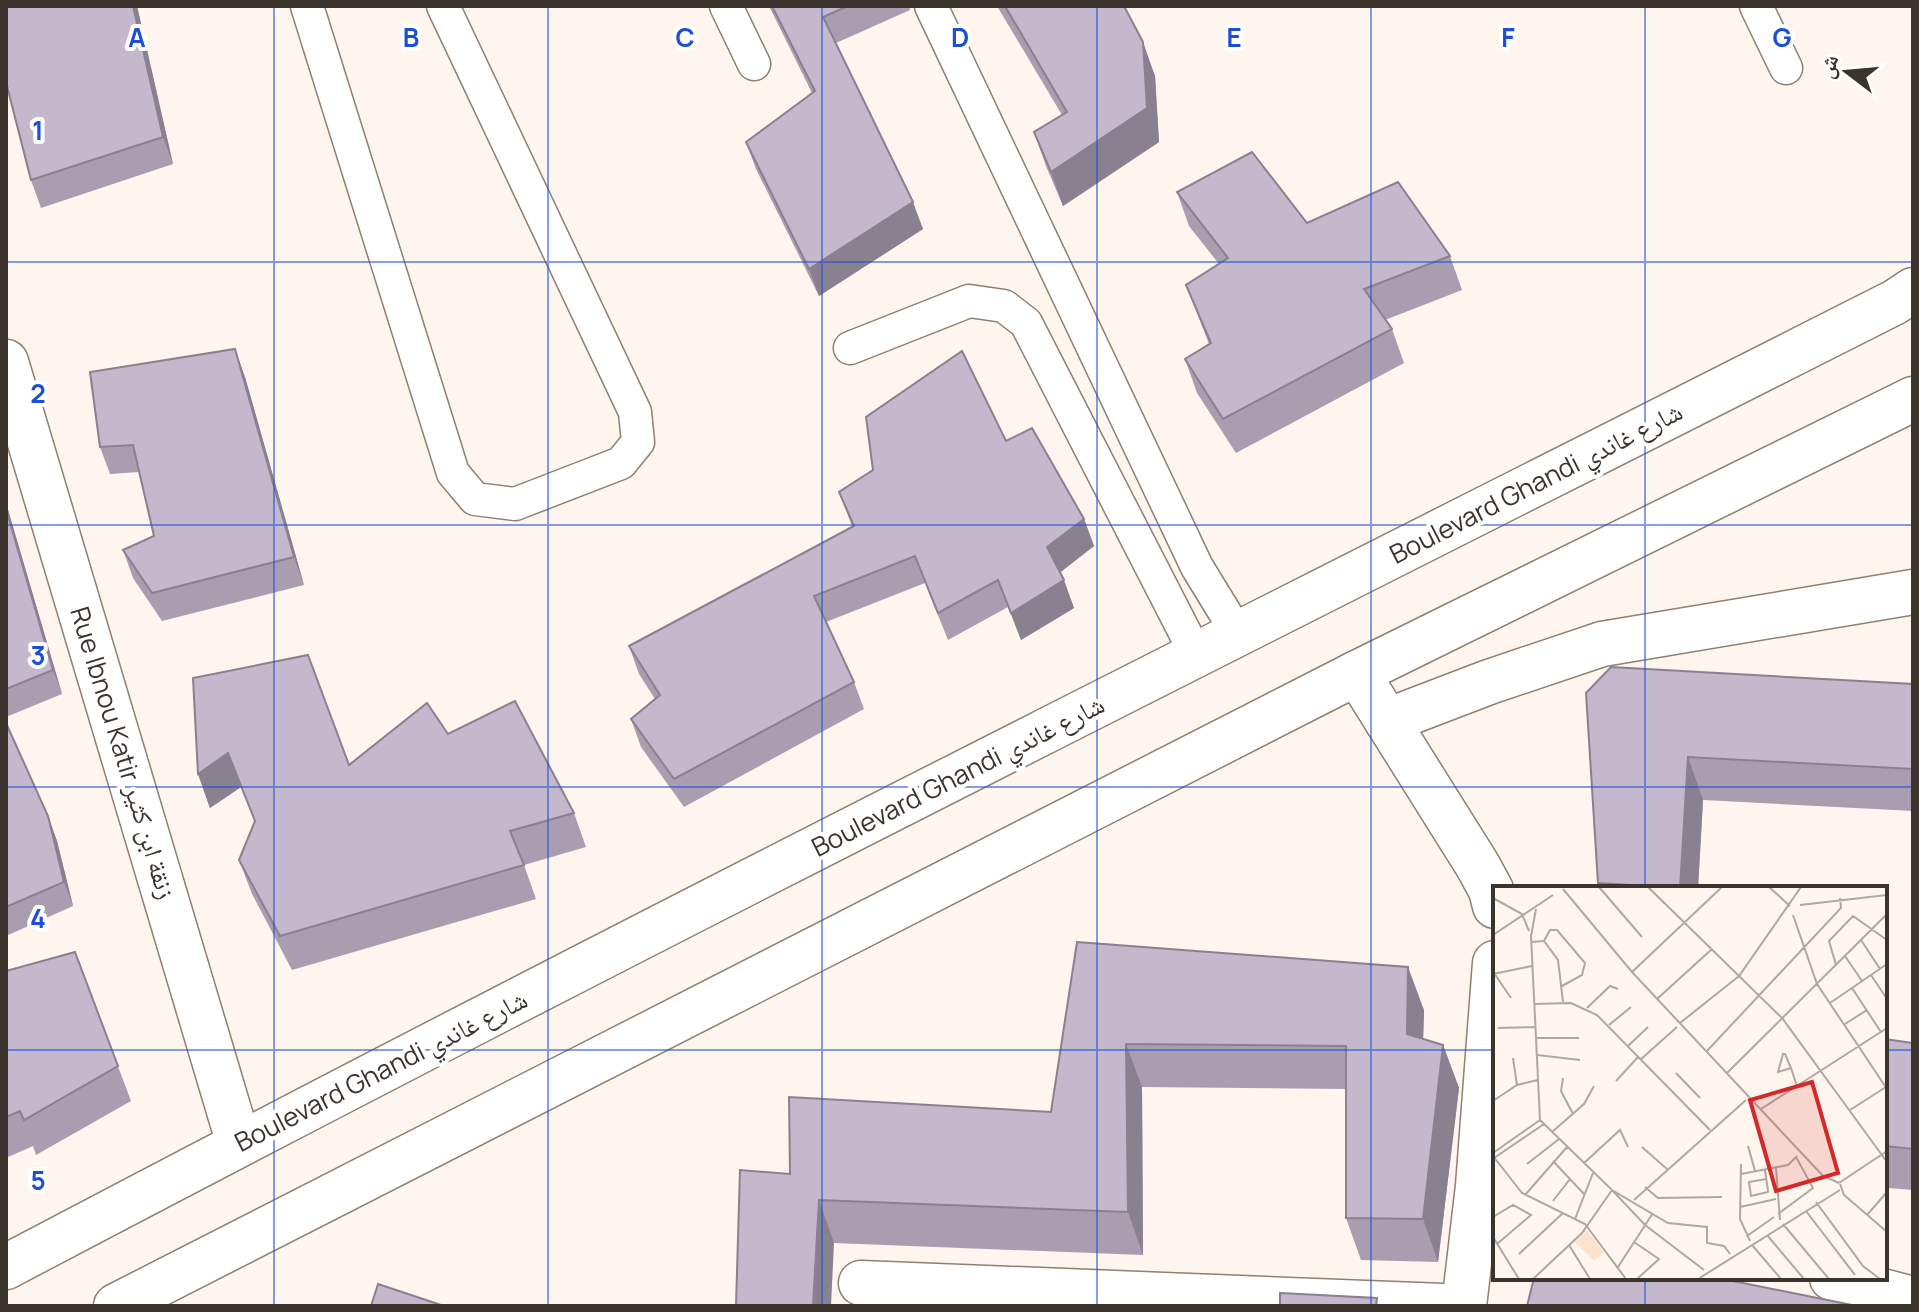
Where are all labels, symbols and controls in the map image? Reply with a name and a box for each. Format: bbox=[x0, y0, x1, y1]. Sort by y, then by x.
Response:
text: A bbox=[128, 19, 146, 55]
text: B bbox=[403, 19, 419, 55]
text: C bbox=[675, 19, 695, 55]
text: D bbox=[951, 19, 969, 55]
text: E bbox=[1226, 19, 1242, 55]
text: F bbox=[1501, 19, 1515, 55]
text: G bbox=[1772, 19, 1792, 55]
north arrow bbox=[1807, 32, 1887, 112]
text: ش bbox=[1810, 51, 1845, 82]
text: 1 bbox=[32, 112, 44, 148]
text: 2 bbox=[30, 375, 46, 411]
street label: Boulevard Ghandi شارع غاندي bbox=[1383, 392, 1690, 575]
street label: Rue Ibnou Katir زنقة ابن كثير bbox=[62, 602, 186, 903]
text: 3 bbox=[30, 637, 46, 673]
street label: Boulevard Ghandi شارع غاندي bbox=[805, 685, 1112, 868]
inset map bbox=[1493, 886, 1887, 1280]
text: 4 bbox=[30, 900, 46, 936]
street label: Boulevard Ghandi شارع غاندي bbox=[228, 980, 535, 1163]
text: 5 bbox=[30, 1162, 46, 1198]

